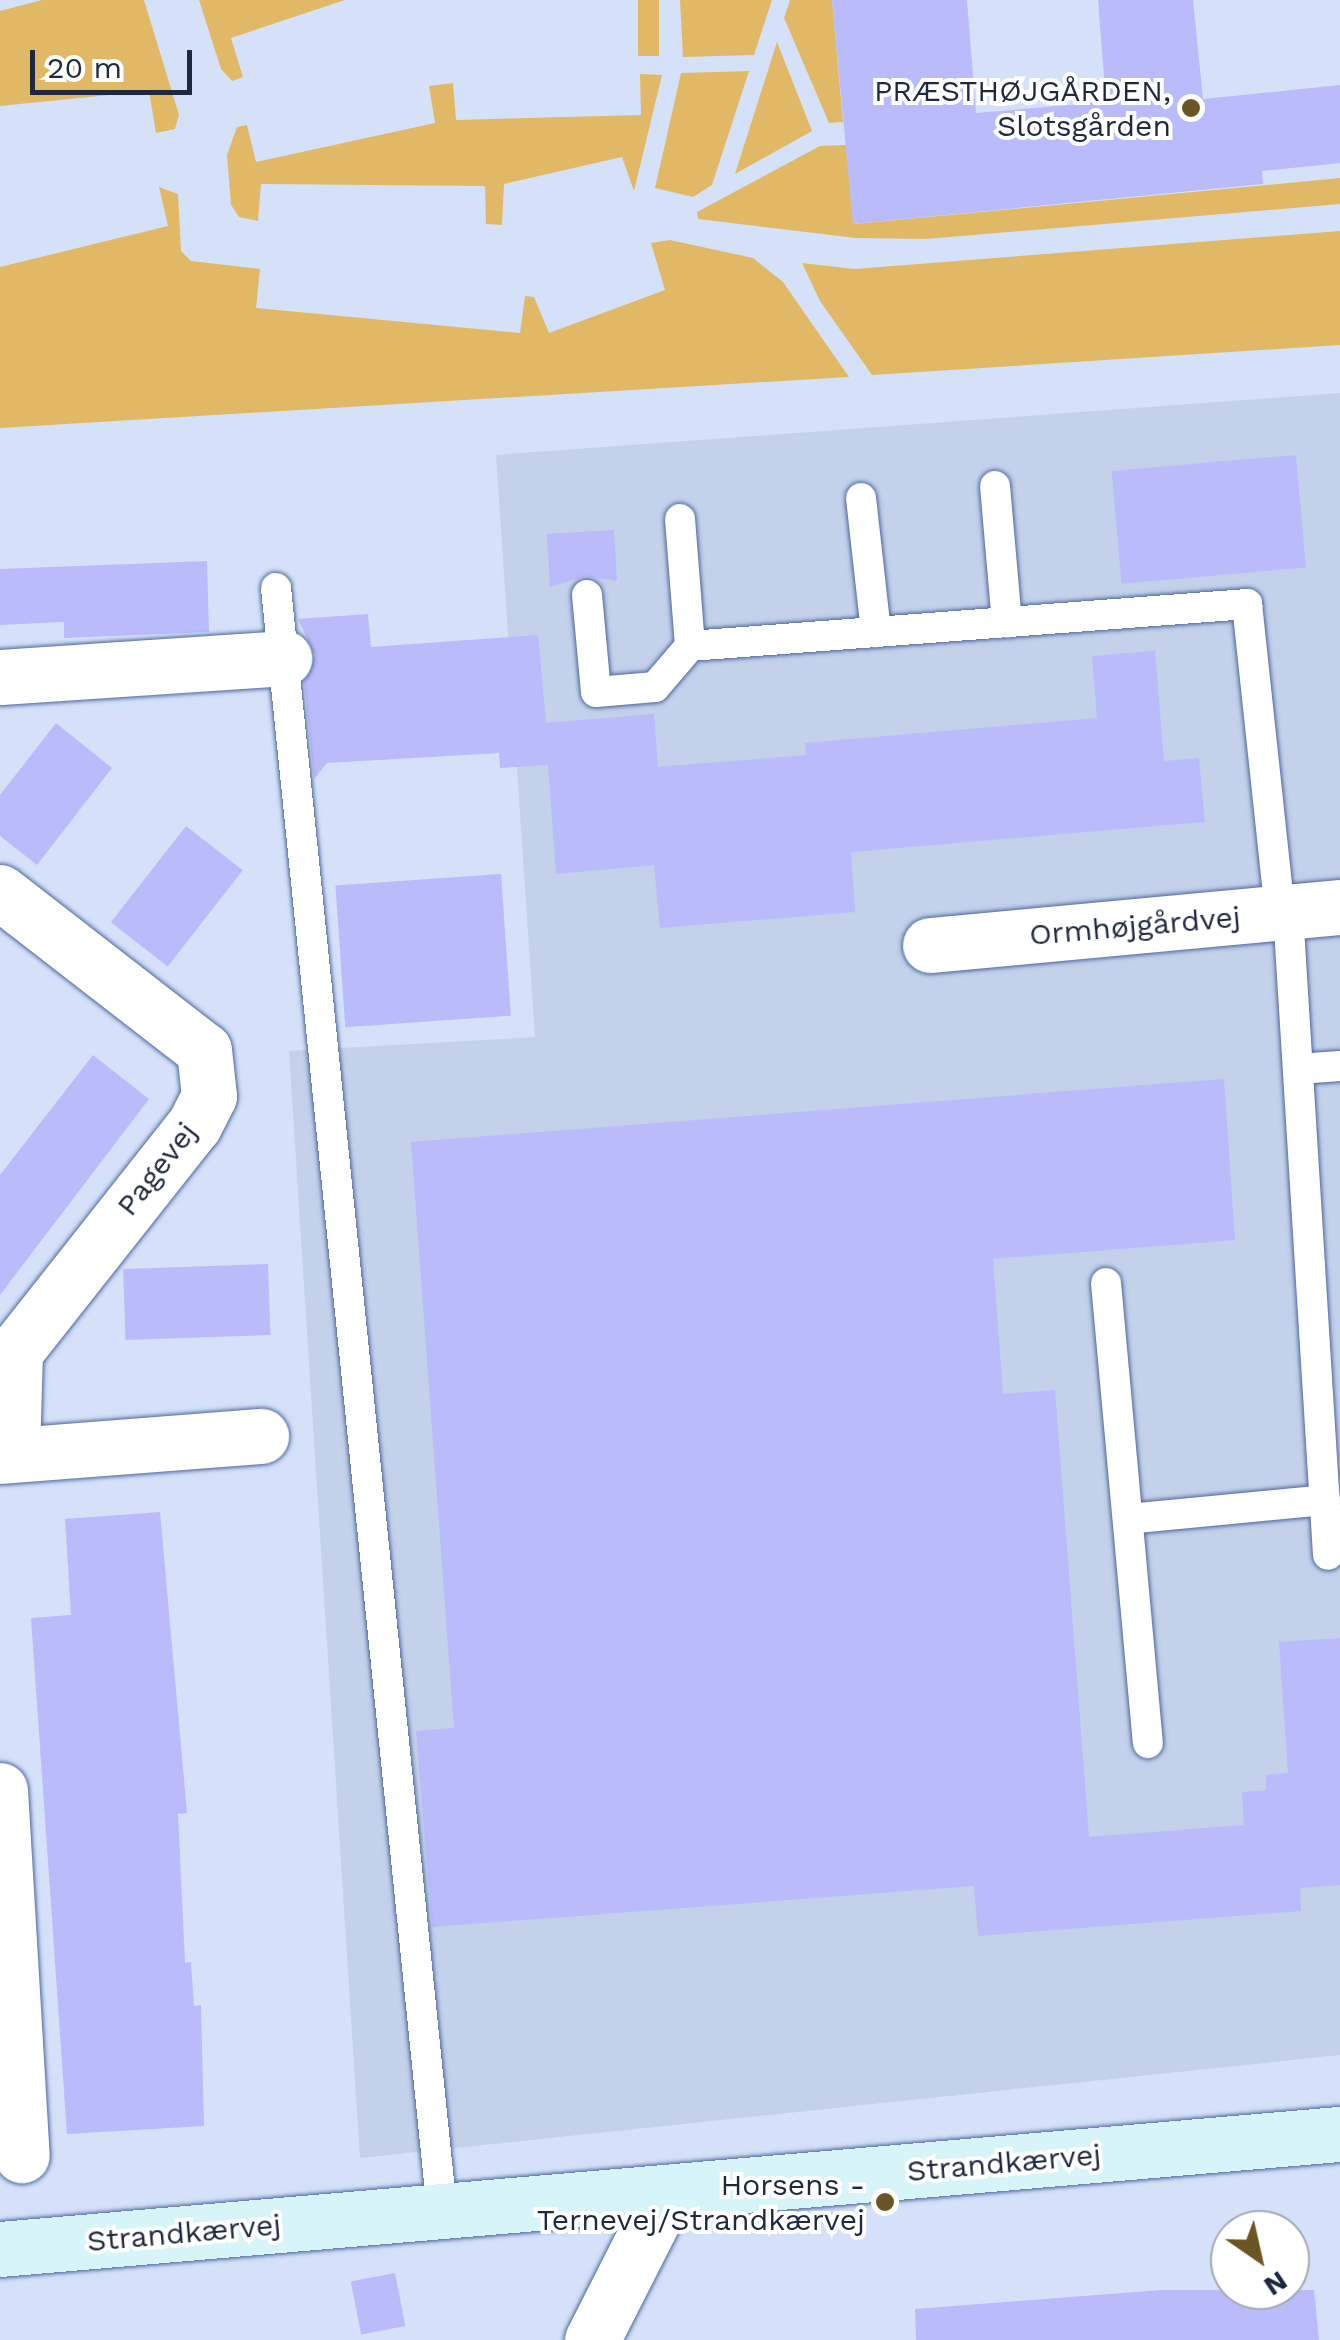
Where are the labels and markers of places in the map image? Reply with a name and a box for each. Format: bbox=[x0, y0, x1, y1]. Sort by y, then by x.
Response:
place label: PRÆSTHØJGÅRDEN, Slotsgården bbox=[874, 73, 1171, 144]
marker: PRÆSTHØJGÅRDEN, Slotsgården bbox=[1180, 97, 1202, 119]
place label: Horsens - Ternevej/Strandkærvej bbox=[537, 2167, 865, 2238]
marker: Horsens - Ternevej/Strandkærvej bbox=[874, 2191, 896, 2213]

